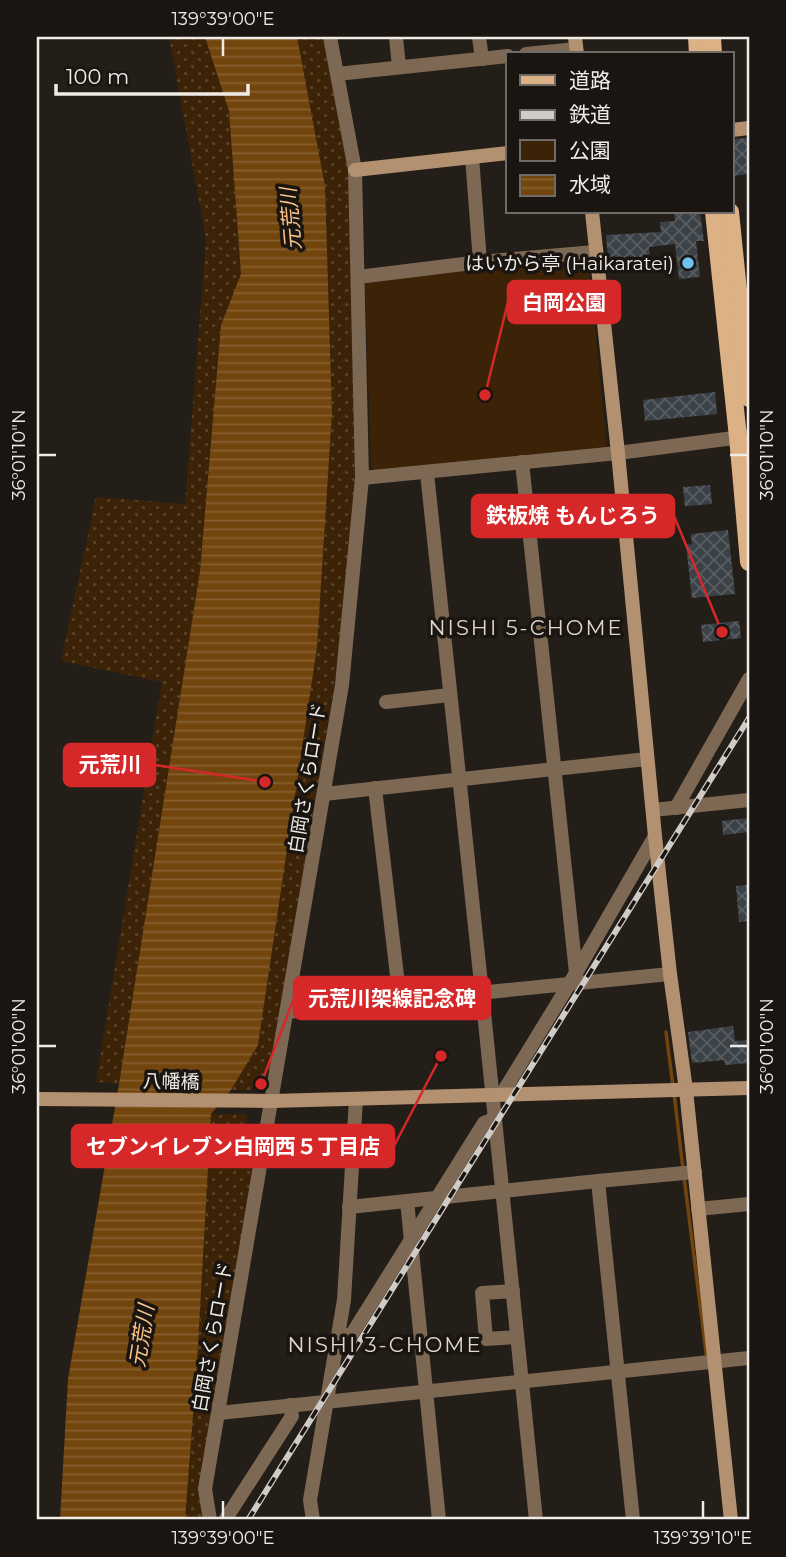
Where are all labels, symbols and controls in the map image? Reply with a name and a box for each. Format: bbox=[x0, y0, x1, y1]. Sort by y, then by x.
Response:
text: 139°39'00"E bbox=[171, 8, 275, 30]
scale bar bbox=[56, 52, 248, 96]
legend bbox=[506, 52, 734, 214]
text: 100 m bbox=[66, 64, 129, 89]
text: 道路 bbox=[569, 68, 611, 93]
text: 鉄道 bbox=[569, 102, 611, 127]
text: 公園 bbox=[569, 138, 611, 163]
text: 水域 bbox=[569, 172, 611, 197]
water label: 元荒川 bbox=[275, 185, 306, 252]
place label: はいから亭 (Haikaratei) bbox=[465, 252, 674, 275]
marker: はいから亭 (Haikaratei) bbox=[680, 255, 696, 271]
callout: 白岡公園 bbox=[508, 281, 620, 323]
text: 白岡公園 bbox=[522, 290, 606, 315]
text: 36°01'10"N bbox=[8, 409, 30, 501]
text: 36°01'10"N bbox=[756, 409, 778, 501]
callout: 鉄板焼 もんじろう bbox=[472, 495, 674, 537]
text: 鉄板焼 もんじろう bbox=[486, 503, 660, 528]
district label: NISHI 5-CHOME bbox=[428, 615, 624, 640]
street label: 白岡さくらロード bbox=[284, 701, 331, 855]
callout: 元荒川 bbox=[64, 744, 155, 786]
text: 元荒川 bbox=[79, 752, 142, 777]
callout: 元荒川架線記念碑 bbox=[294, 977, 490, 1019]
text: 元荒川架線記念碑 bbox=[308, 986, 476, 1011]
text: 36°01'00"N bbox=[8, 998, 30, 1094]
text: 36°01'00"N bbox=[756, 998, 778, 1094]
street label: 八幡橋 bbox=[142, 1070, 200, 1093]
callout: セブンイレブン白岡西５丁目店 bbox=[72, 1125, 394, 1167]
text: セブンイレブン白岡西５丁目店 bbox=[86, 1134, 380, 1159]
street label: 白岡さくらロード bbox=[188, 1260, 237, 1414]
water label: 元荒川 bbox=[124, 1301, 159, 1369]
district label: NISHI 3-CHOME bbox=[288, 1332, 482, 1357]
text: 139°39'00"E bbox=[171, 1527, 275, 1549]
text: 139°39'10"E bbox=[654, 1527, 752, 1549]

